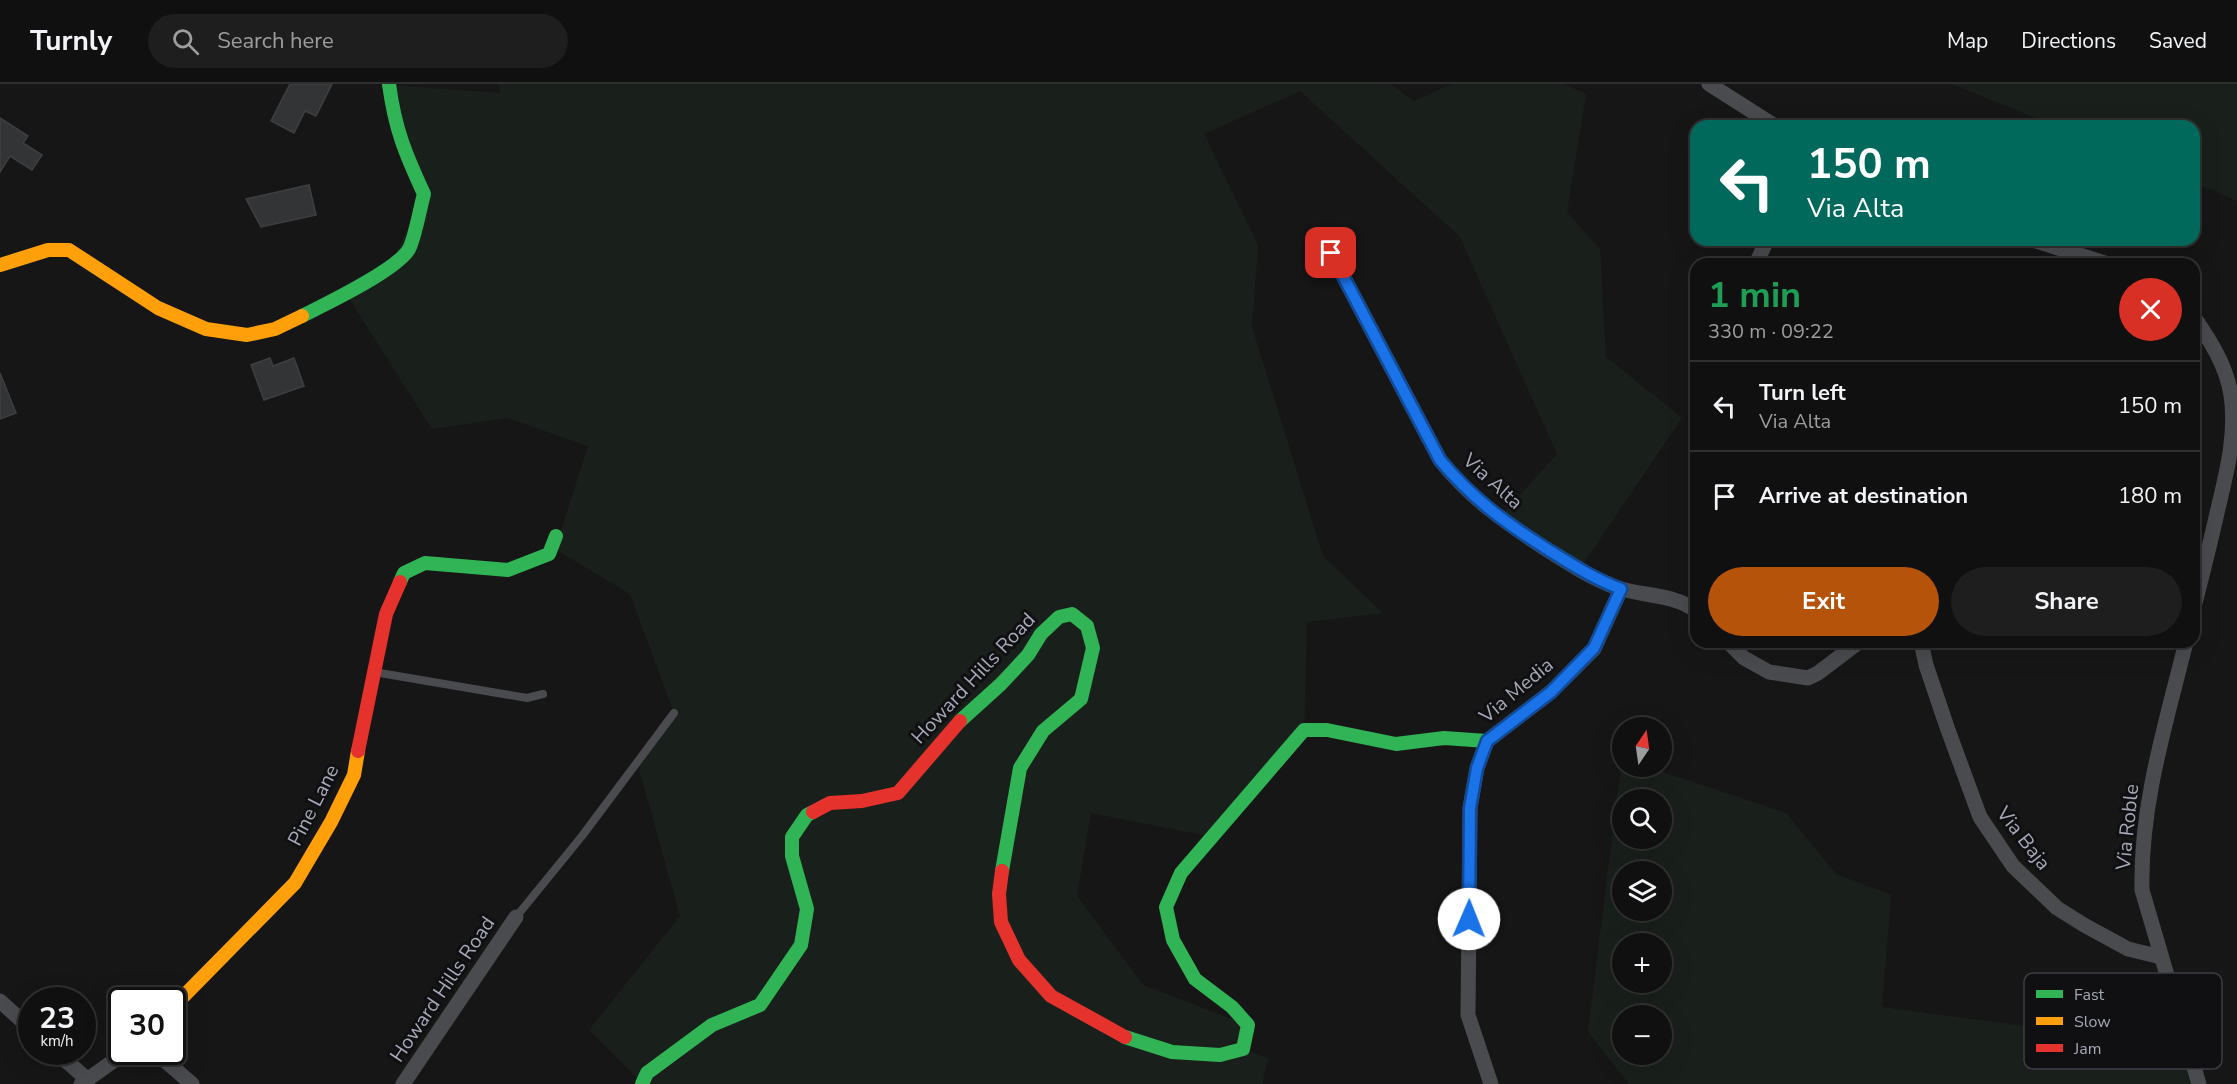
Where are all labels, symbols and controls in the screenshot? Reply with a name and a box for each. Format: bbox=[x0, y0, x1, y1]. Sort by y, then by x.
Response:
search box bbox=[148, 14, 568, 68]
text: Turnly bbox=[30, 22, 112, 60]
icon: search bbox=[169, 25, 202, 58]
text: Search here bbox=[217, 26, 334, 56]
text: Map bbox=[1947, 27, 1988, 55]
text: Directions bbox=[2021, 27, 2116, 55]
text: Saved bbox=[2149, 27, 2207, 55]
text: 150 m bbox=[1807, 136, 1931, 193]
icon: left bbox=[1708, 144, 1786, 222]
text: Via Alta bbox=[1807, 190, 1904, 227]
pin bbox=[1305, 227, 1356, 278]
icon: arrive bbox=[1314, 236, 1347, 269]
text: 1 min bbox=[1708, 271, 1801, 320]
button: close bbox=[2119, 278, 2182, 341]
text: 330 m · 09:22 bbox=[1708, 318, 1834, 345]
text: Turn left bbox=[1759, 378, 1846, 408]
icon: left bbox=[1708, 390, 1741, 423]
text: 150 m bbox=[2118, 391, 2182, 421]
text: Via Alta bbox=[1759, 408, 1831, 435]
street label: Via Alta bbox=[1456, 447, 1528, 516]
icon: arrive bbox=[1708, 480, 1741, 513]
text: Arrive at destination bbox=[1759, 481, 1968, 511]
text: 180 m bbox=[2118, 481, 2182, 511]
button: Exit bbox=[1708, 567, 1939, 636]
button: Share bbox=[1951, 567, 2182, 636]
street label: Howard Hills Road bbox=[905, 607, 1041, 750]
street label: Via Media bbox=[1473, 651, 1559, 730]
north arrow bbox=[1612, 717, 1672, 777]
map controls bbox=[1612, 717, 1672, 1065]
street label: Pine Lane bbox=[281, 760, 345, 851]
street label: Via Roble bbox=[2109, 783, 2145, 873]
button: search bbox=[1612, 789, 1672, 849]
street label: Via Baja bbox=[1990, 800, 2057, 876]
button: layers bbox=[1612, 861, 1672, 921]
position arrow bbox=[1437, 887, 1501, 951]
street label: Howard Hills Road bbox=[384, 911, 501, 1067]
button: + bbox=[1612, 933, 1672, 993]
legend bbox=[2024, 973, 2222, 1069]
text: Fast bbox=[2074, 984, 2105, 1006]
speed limit sign: 30 bbox=[108, 987, 186, 1065]
text: 23 bbox=[39, 998, 75, 1039]
button: − bbox=[1612, 1005, 1672, 1065]
text: Slow bbox=[2074, 1011, 2111, 1033]
text: km/h bbox=[40, 1031, 74, 1051]
text: Jam bbox=[2073, 1038, 2101, 1060]

